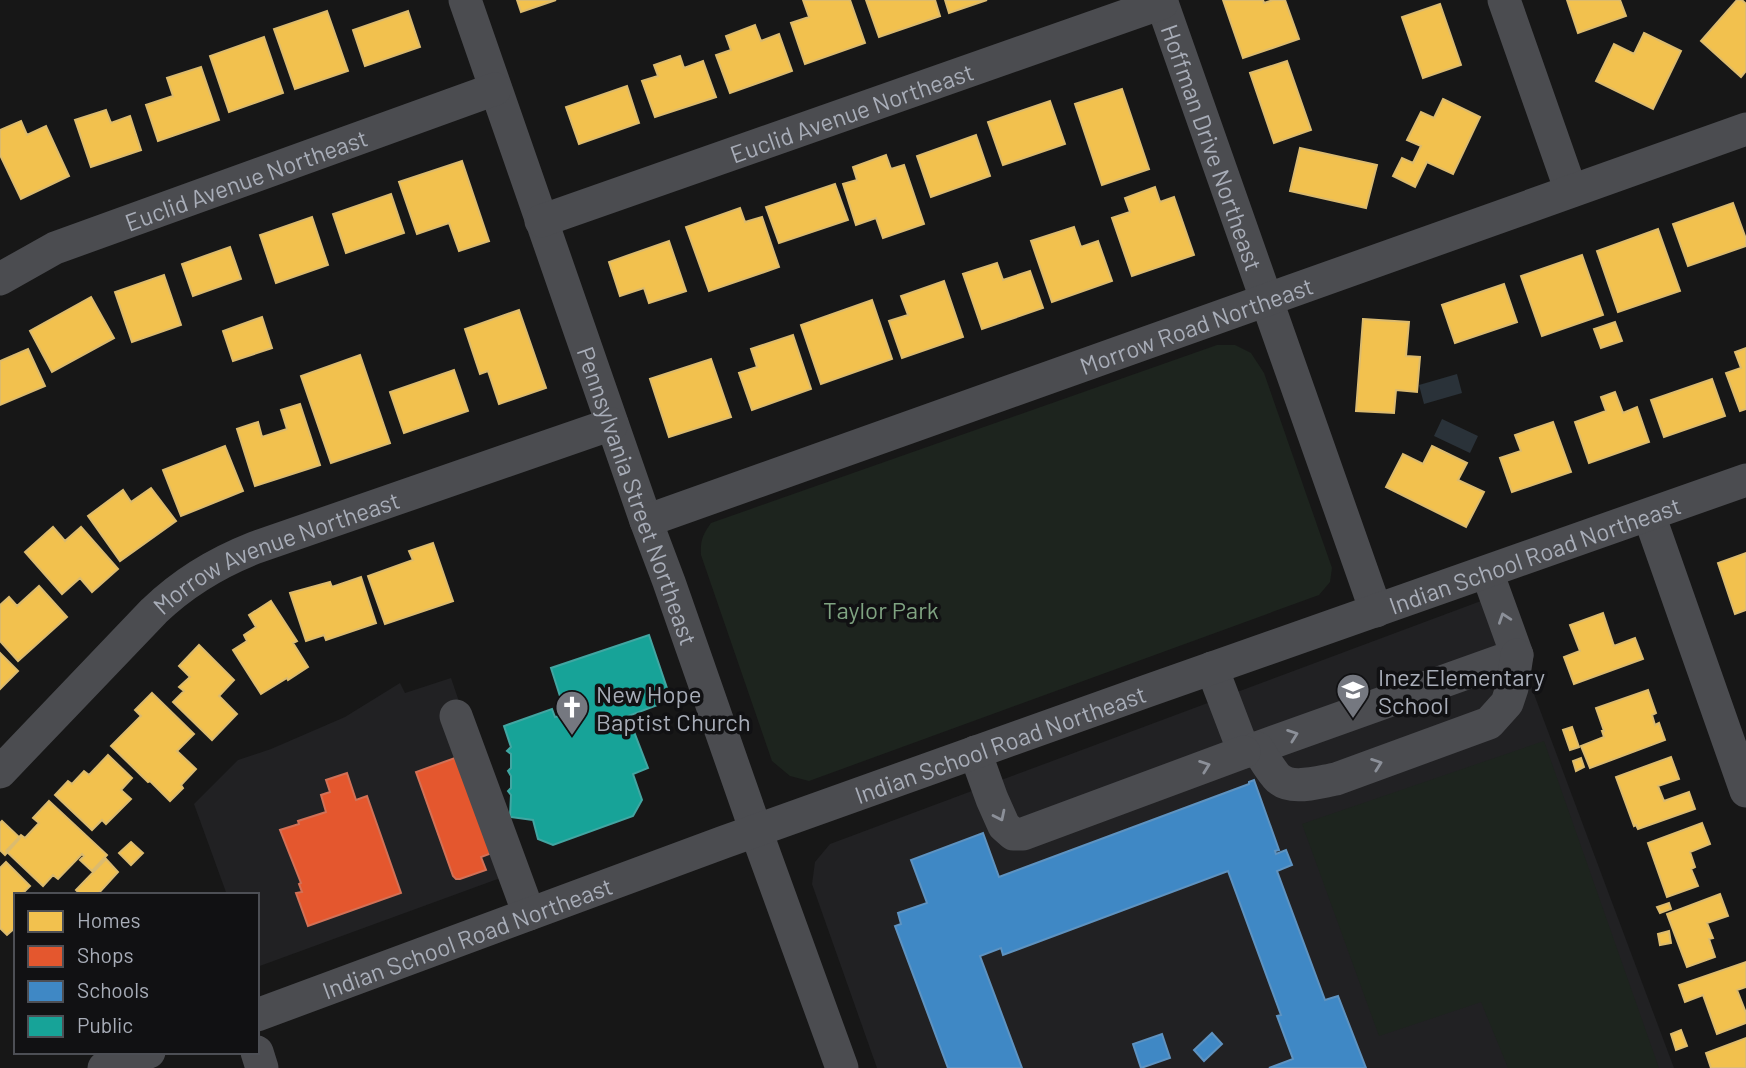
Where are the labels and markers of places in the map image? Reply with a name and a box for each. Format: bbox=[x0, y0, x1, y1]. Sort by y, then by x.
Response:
place label: Inez Elementary School bbox=[1378, 662, 1545, 719]
school or university icon: Inez Elementary School bbox=[1334, 671, 1372, 720]
place label: New Hope Baptist Church bbox=[596, 679, 751, 736]
church icon: New Hope Baptist Church bbox=[553, 688, 591, 737]

